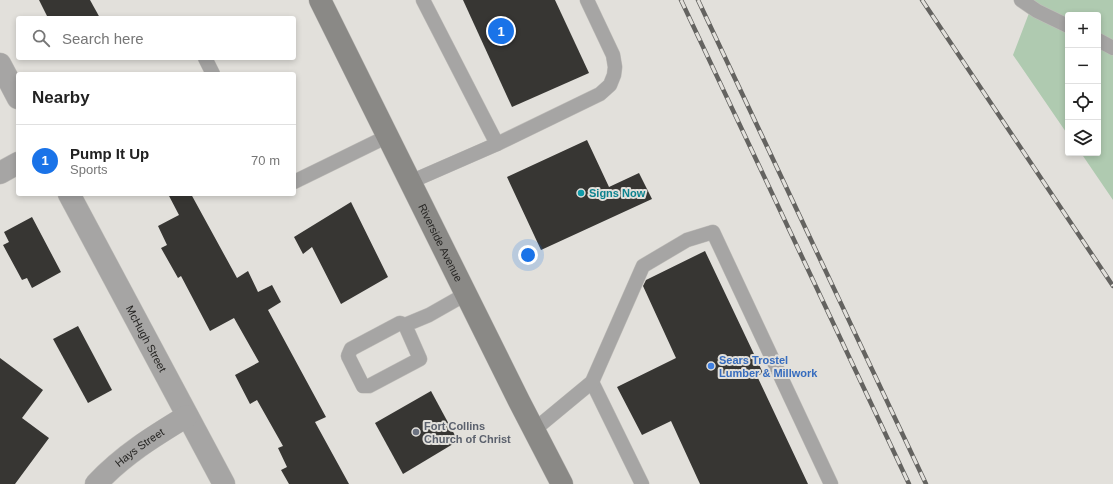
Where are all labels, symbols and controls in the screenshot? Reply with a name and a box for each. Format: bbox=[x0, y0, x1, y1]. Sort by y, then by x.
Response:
map controls bbox=[1065, 12, 1101, 156]
button: + bbox=[1065, 12, 1101, 48]
search box bbox=[16, 16, 296, 60]
pin: 1 bbox=[488, 16, 514, 46]
icon: search bbox=[30, 27, 52, 49]
text: Search here bbox=[62, 30, 144, 47]
button: − bbox=[1065, 48, 1101, 84]
button: locate bbox=[1065, 84, 1101, 120]
text: Nearby bbox=[32, 88, 90, 107]
button: layers bbox=[1065, 120, 1101, 156]
text: Pump It Up bbox=[70, 145, 149, 162]
text: 1 bbox=[41, 153, 49, 168]
text: 70 m bbox=[251, 153, 280, 168]
text: Sports bbox=[70, 162, 108, 177]
place label: Signs Now bbox=[589, 187, 646, 199]
marker: Signs Now bbox=[576, 188, 586, 198]
street label: Riverside Avenue bbox=[416, 202, 465, 284]
your location bbox=[518, 245, 538, 265]
street label: McHugh Street bbox=[124, 303, 169, 374]
place label: Sears Trostel Lumber & Millwork bbox=[719, 354, 818, 379]
marker: Sears Trostel Lumber & Millwork bbox=[706, 361, 716, 371]
place label: Fort Collins Church of Christ bbox=[424, 420, 511, 445]
street label: Hays Street bbox=[113, 426, 166, 469]
marker: Fort Collins Church of Christ bbox=[411, 427, 421, 437]

